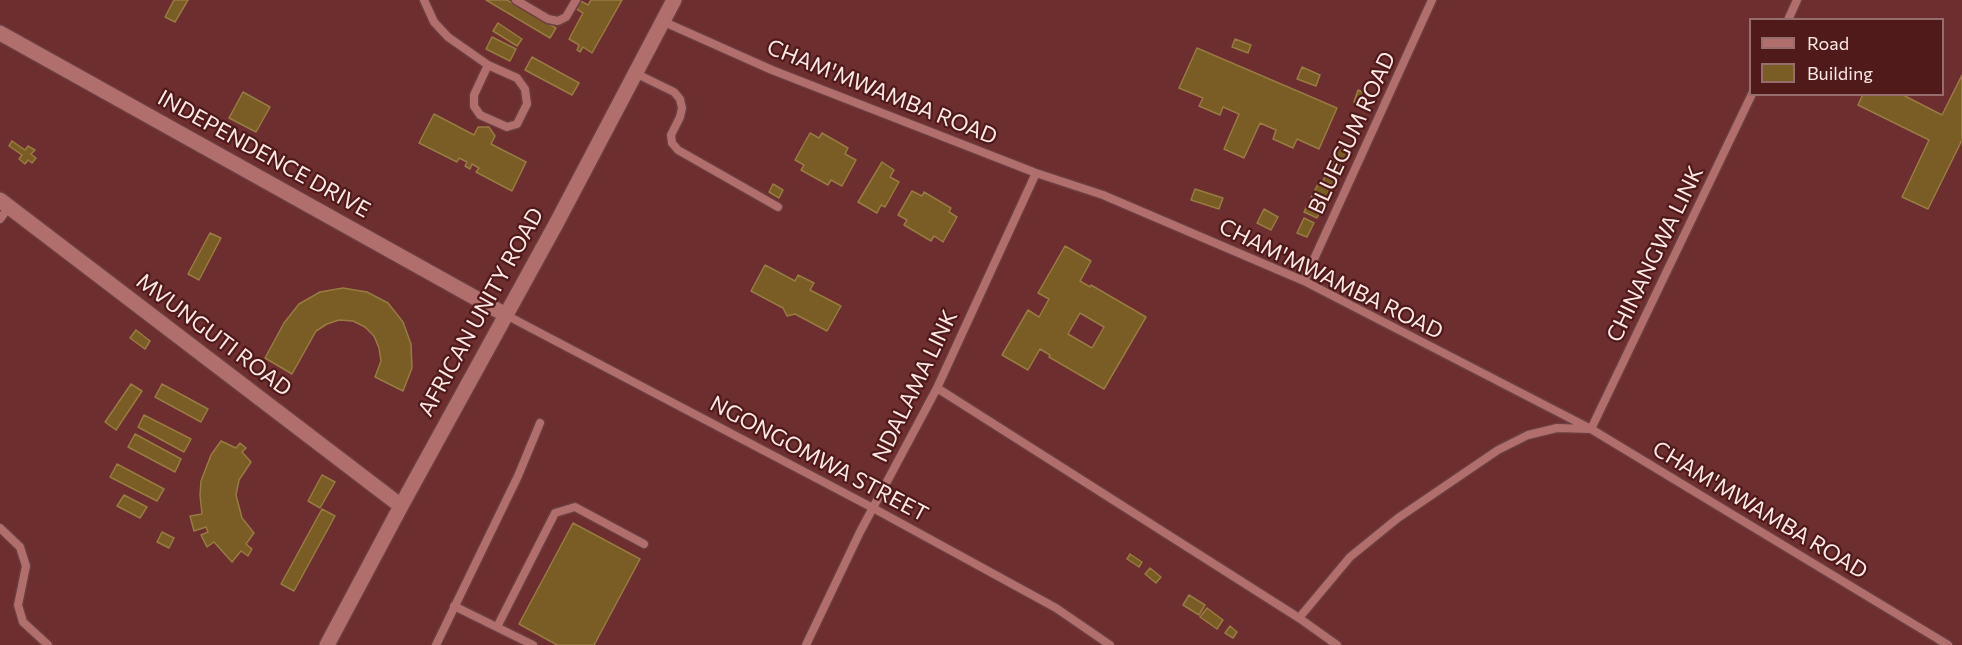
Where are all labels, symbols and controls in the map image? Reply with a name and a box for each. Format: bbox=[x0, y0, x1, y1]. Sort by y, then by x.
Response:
legend bbox=[1749, 18, 1944, 96]
text: Road bbox=[1807, 32, 1849, 54]
street label: CHAM'MWAMBA ROAD bbox=[763, 34, 1001, 150]
street label: BLUEGUM ROAD bbox=[1303, 48, 1401, 218]
text: Building bbox=[1807, 62, 1873, 84]
street label: INDEPENDENCE DRIVE bbox=[153, 85, 375, 223]
street label: CHINANGWA LINK bbox=[1601, 162, 1709, 346]
street label: AFRICAN UNITY ROAD bbox=[413, 203, 549, 421]
street label: CHAM'MWAMBA ROAD bbox=[1215, 213, 1447, 345]
street label: MVUNGUTI ROAD bbox=[131, 268, 297, 402]
street label: NDALAMA LINK bbox=[867, 306, 963, 466]
street label: NGONGOMWA STREET bbox=[706, 390, 932, 528]
street label: CHAM'MWAMBA ROAD bbox=[1648, 435, 1872, 585]

